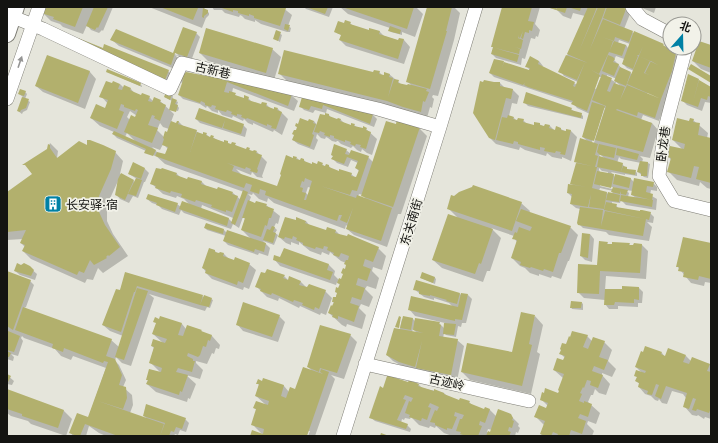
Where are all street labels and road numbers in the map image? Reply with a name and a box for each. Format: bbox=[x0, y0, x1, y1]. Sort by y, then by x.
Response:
street label: 古新巷 bbox=[194, 59, 232, 81]
street label: 卧龙巷 bbox=[653, 125, 673, 163]
street label: 东关南街 bbox=[397, 197, 425, 247]
street label: 古迹岭 bbox=[428, 371, 466, 393]

